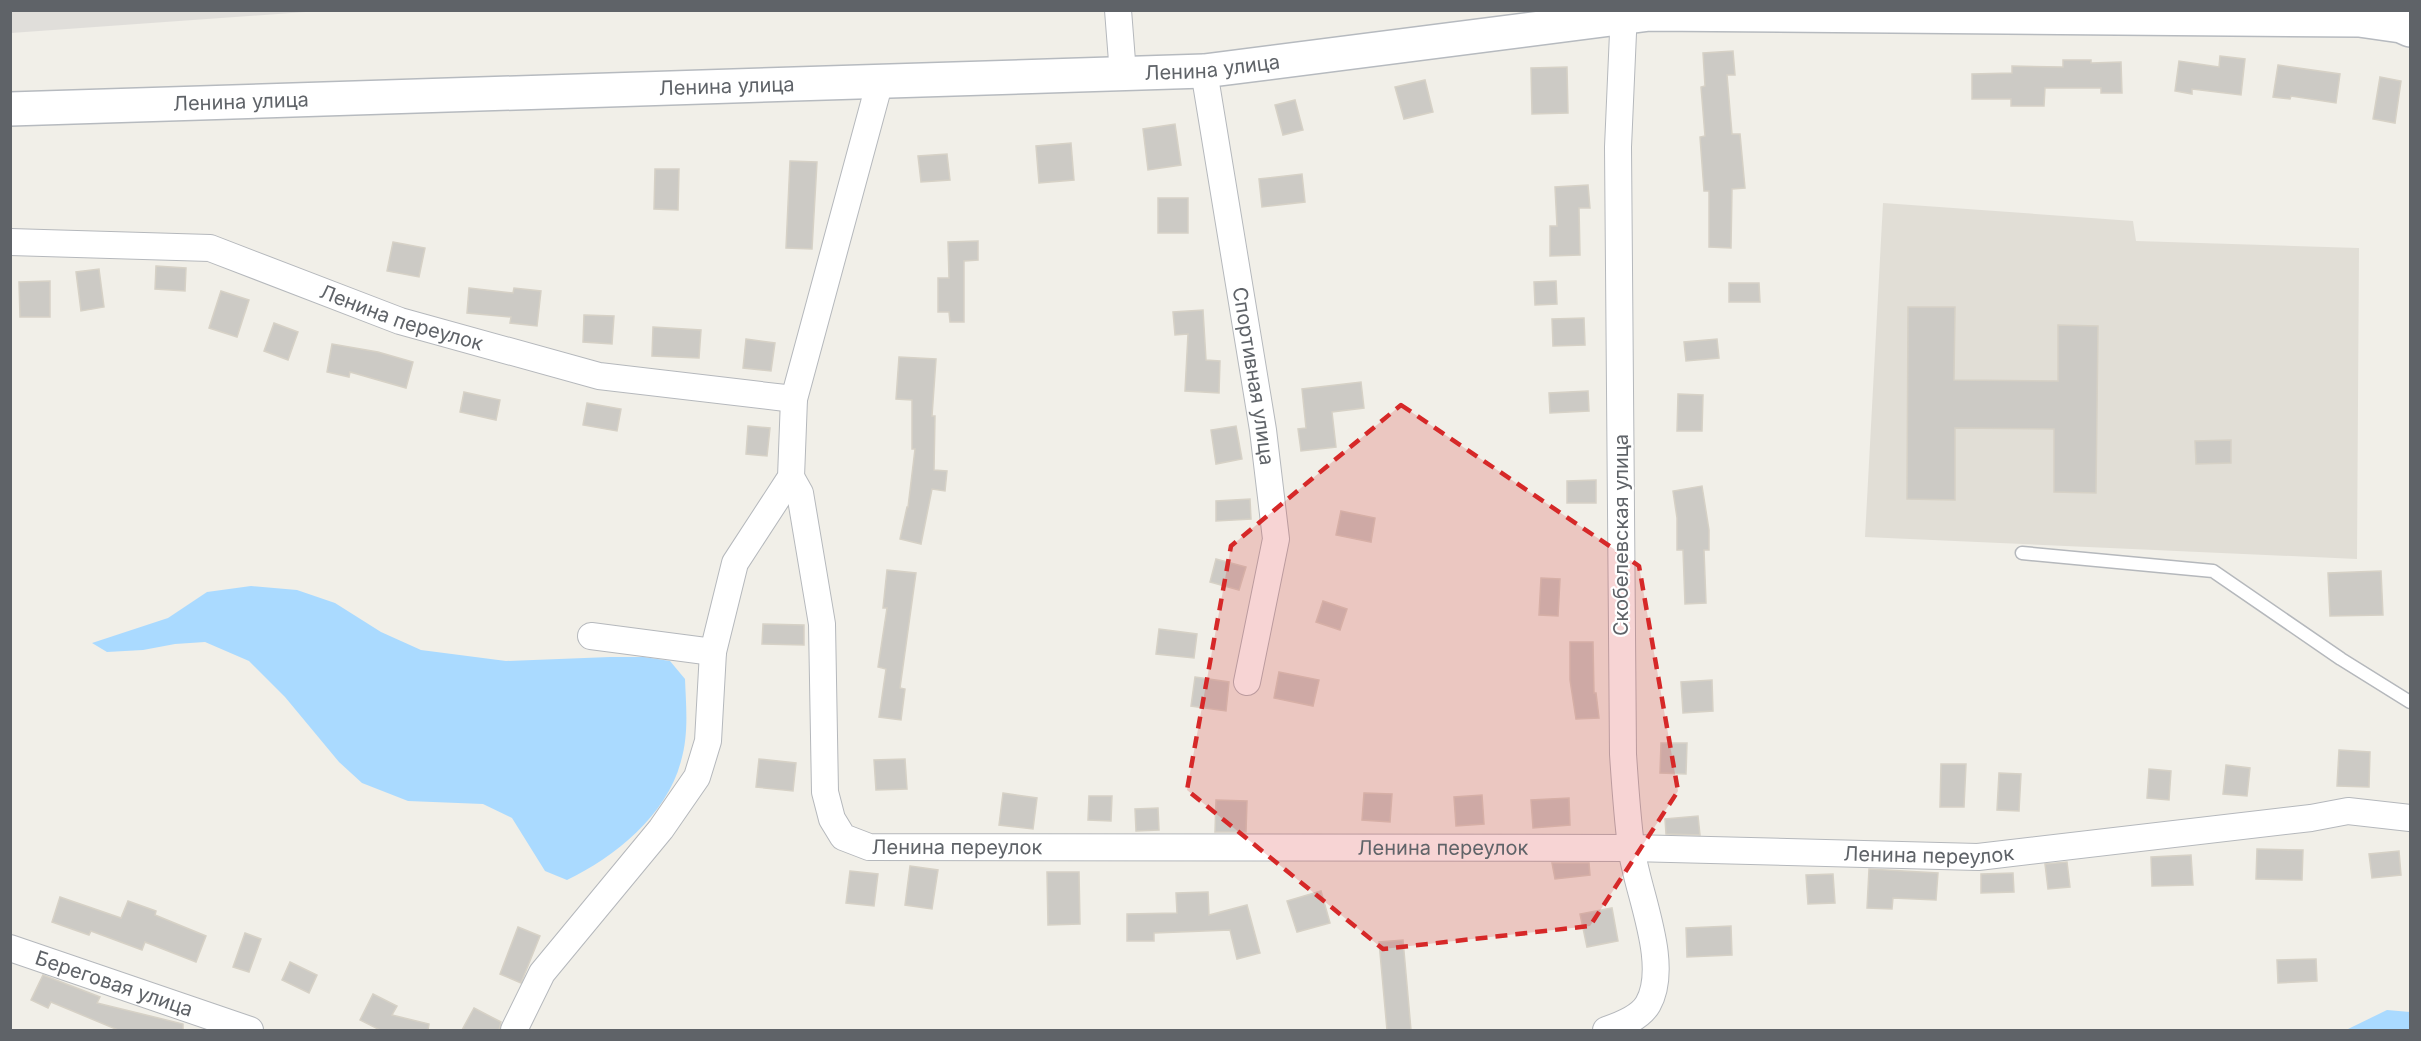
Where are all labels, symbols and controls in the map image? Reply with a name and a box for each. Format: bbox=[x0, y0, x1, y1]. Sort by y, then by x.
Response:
street label: Ленина улица bbox=[1144, 49, 1281, 85]
street label: Ленина улица bbox=[658, 72, 795, 100]
street label: Ленина улица bbox=[173, 87, 309, 116]
street label: Ленина переулок bbox=[316, 279, 486, 355]
street label: Спортивная улица bbox=[1228, 285, 1279, 466]
street label: Скобелевская улица bbox=[1609, 434, 1633, 636]
street label: Ленина переулок bbox=[872, 835, 1042, 859]
street label: Ленина переулок bbox=[1358, 836, 1528, 860]
street label: Ленина переулок bbox=[1843, 841, 2015, 869]
street label: Береговая улица bbox=[32, 946, 196, 1022]

